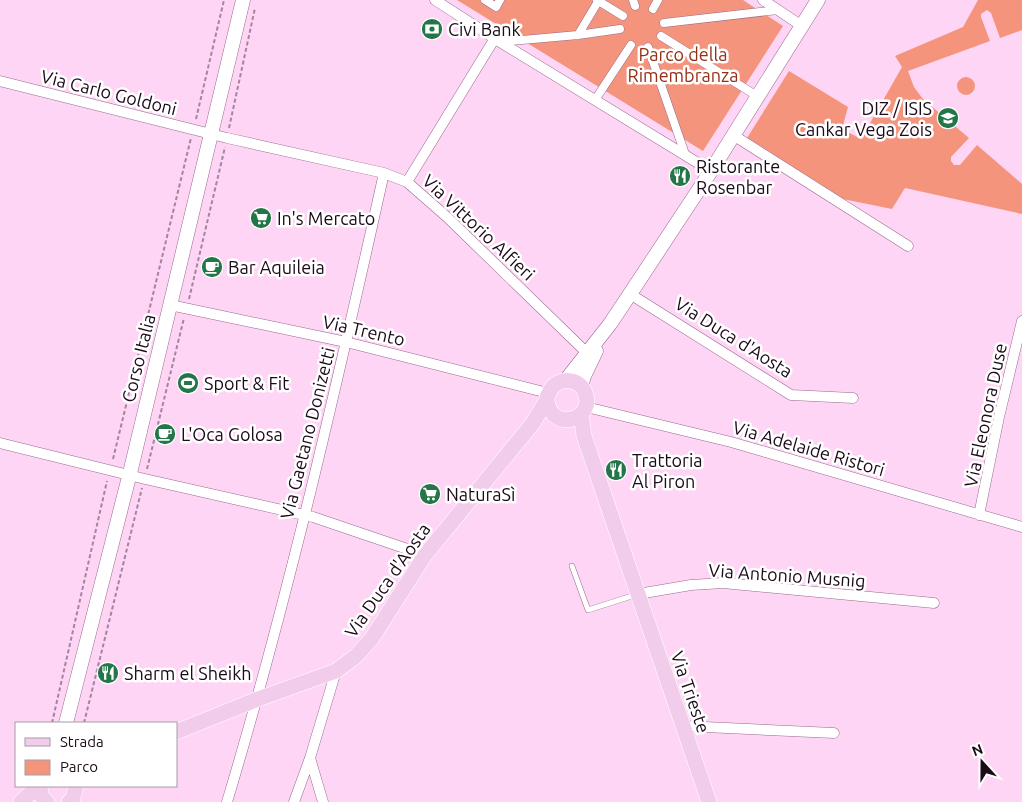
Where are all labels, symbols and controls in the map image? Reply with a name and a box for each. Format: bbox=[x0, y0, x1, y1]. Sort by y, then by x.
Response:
bank icon: Civi Bank bbox=[420, 17, 444, 41]
place label: Civi Bank bbox=[448, 19, 521, 39]
park label: Parco della Rimembranza bbox=[628, 44, 738, 85]
street label: Via Carlo Goldoni bbox=[39, 65, 179, 119]
place label: DIZ / ISIS Cankar Vega Zois bbox=[795, 98, 932, 139]
school or university icon: DIZ / ISIS Cankar Vega Zois bbox=[936, 106, 960, 130]
place label: Ristorante Rosenbar bbox=[696, 156, 780, 197]
restaurant icon: Ristorante Rosenbar bbox=[668, 164, 692, 188]
street label: Via Vittorio Alfieri bbox=[419, 170, 539, 284]
supermarket icon: In's Mercato bbox=[249, 206, 273, 230]
place label: In's Mercato bbox=[277, 208, 375, 228]
cafe icon: Bar Aquileia bbox=[200, 255, 224, 279]
place label: Bar Aquileia bbox=[228, 257, 325, 277]
street label: Via Duca d'Aosta bbox=[672, 293, 796, 381]
street label: Via Trento bbox=[321, 311, 407, 349]
street label: Corso Italia bbox=[117, 312, 159, 404]
street label: Via Eleonora Duse bbox=[960, 341, 1010, 489]
street label: Via Gaetano Donizetti bbox=[276, 345, 338, 521]
sports icon: Sport & Fit bbox=[176, 371, 200, 395]
place label: Sport & Fit bbox=[204, 373, 289, 393]
street label: Via Adelaide Ristori bbox=[731, 417, 887, 479]
cafe icon: L'Oca Golosa bbox=[153, 422, 177, 446]
place label: L'Oca Golosa bbox=[181, 424, 283, 444]
place label: Trattoria Al Piron bbox=[632, 450, 703, 491]
restaurant icon: Trattoria Al Piron bbox=[604, 458, 628, 482]
supermarket icon: NaturaSì bbox=[418, 482, 442, 506]
place label: NaturaSì bbox=[446, 484, 515, 504]
street label: Via Duca d'Aosta bbox=[340, 519, 434, 641]
street label: Via Antonio Musnig bbox=[708, 560, 866, 590]
street label: Via Trieste bbox=[668, 649, 714, 735]
restaurant icon: Sharm el Sheikh bbox=[96, 661, 120, 685]
place label: Sharm el Sheikh bbox=[124, 663, 252, 683]
legend bbox=[15, 722, 178, 787]
text: Strada bbox=[60, 733, 104, 750]
north arrow bbox=[957, 737, 1007, 787]
text: N bbox=[970, 741, 985, 759]
text: Parco bbox=[60, 758, 98, 775]

